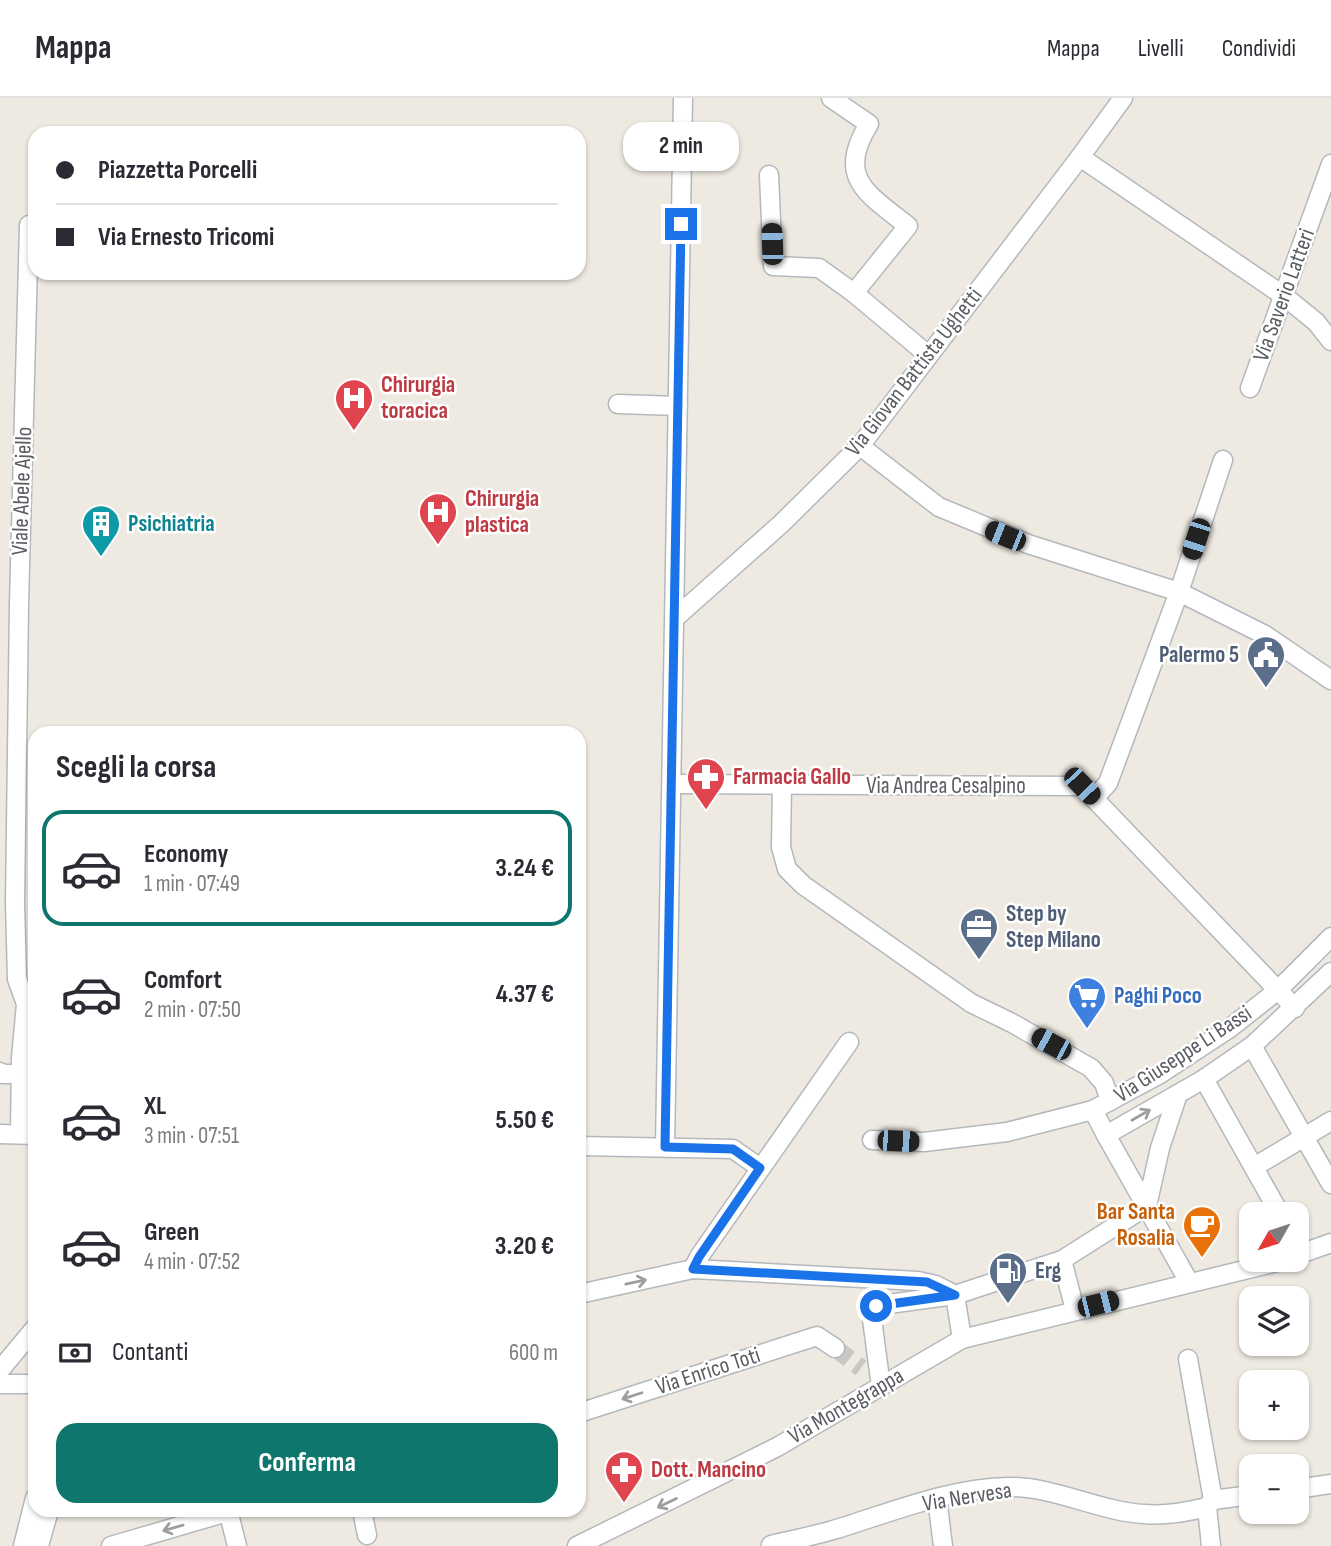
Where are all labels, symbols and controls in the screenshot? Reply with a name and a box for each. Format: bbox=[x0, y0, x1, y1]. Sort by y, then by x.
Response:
text: Mappa bbox=[35, 28, 111, 68]
text: Mappa bbox=[1047, 34, 1100, 63]
text: Livelli bbox=[1138, 34, 1184, 63]
text: Condividi bbox=[1222, 34, 1296, 63]
callout: 2 min bbox=[623, 122, 739, 172]
text: 2 min bbox=[659, 132, 703, 160]
text: Piazzetta Porcelli bbox=[98, 155, 257, 186]
route end bbox=[665, 208, 697, 240]
text: Via Ernesto Tricomi bbox=[98, 222, 274, 253]
car bbox=[761, 223, 784, 265]
street label: Via Saverio Latteri bbox=[1247, 225, 1321, 365]
street label: Via Giovan Battista Ughetti bbox=[839, 282, 989, 462]
place label: Chirurgia toracica bbox=[381, 371, 455, 425]
hospital icon: Chirurgia toracica bbox=[333, 377, 375, 432]
street label: Viale Abele Ajello bbox=[6, 426, 38, 556]
place label: Chirurgia plastica bbox=[465, 485, 539, 539]
hospital icon: Chirurgia plastica bbox=[417, 491, 459, 546]
building icon: Psichiatria bbox=[80, 503, 122, 558]
place label: Psichiatria bbox=[128, 510, 215, 538]
car bbox=[1180, 516, 1213, 562]
car bbox=[982, 518, 1029, 554]
public building icon: Palermo 5 bbox=[1245, 634, 1287, 689]
place label: Palermo 5 bbox=[1159, 641, 1239, 669]
text: Scegli la corsa bbox=[56, 748, 216, 787]
pharmacy icon: Farmacia Gallo bbox=[685, 756, 727, 811]
place label: Farmacia Gallo bbox=[733, 763, 851, 791]
car bbox=[1060, 764, 1105, 808]
street label: Via Andrea Cesalpino bbox=[866, 772, 1026, 800]
icon: car bbox=[60, 837, 123, 900]
text: Economy bbox=[144, 839, 228, 870]
text: 3.24 € bbox=[495, 853, 554, 884]
text: 1 min · 07:49 bbox=[144, 870, 240, 898]
place label: Step by Step Milano bbox=[1006, 900, 1101, 954]
office icon: Step by Step Milano bbox=[958, 906, 1000, 961]
icon: car bbox=[60, 963, 123, 1026]
text: Comfort bbox=[144, 965, 222, 996]
supermarket icon: Paghi Poco bbox=[1066, 975, 1108, 1030]
text: 4.37 € bbox=[496, 979, 554, 1010]
place label: Paghi Poco bbox=[1114, 982, 1202, 1010]
text: 2 min · 07:50 bbox=[144, 996, 241, 1024]
street label: Via Giuseppe Li Bassi bbox=[1109, 999, 1257, 1109]
car bbox=[1028, 1025, 1075, 1063]
icon: car bbox=[60, 1089, 123, 1152]
text: XL bbox=[144, 1091, 166, 1122]
text: 5.50 € bbox=[496, 1105, 554, 1136]
one-way arrow bbox=[1130, 1108, 1151, 1121]
text: 3 min · 07:51 bbox=[144, 1122, 239, 1150]
car bbox=[877, 1130, 920, 1152]
place label: Bar Santa Rosalia bbox=[1097, 1198, 1175, 1252]
north arrow bbox=[1239, 1202, 1309, 1272]
map controls bbox=[1239, 1202, 1309, 1524]
cafe icon: Bar Santa Rosalia bbox=[1181, 1204, 1223, 1259]
icon: car bbox=[60, 1215, 123, 1278]
text: Green bbox=[144, 1217, 199, 1248]
text: 3.20 € bbox=[495, 1231, 554, 1262]
text: 4 min · 07:52 bbox=[144, 1248, 240, 1276]
fuel station icon: Erg bbox=[987, 1250, 1029, 1305]
place label: Erg bbox=[1035, 1257, 1062, 1285]
one-way arrow bbox=[624, 1274, 647, 1288]
button: layers bbox=[1239, 1286, 1309, 1356]
car bbox=[1076, 1289, 1121, 1319]
route start bbox=[860, 1290, 892, 1322]
icon: cash bbox=[56, 1334, 94, 1372]
text: Contanti bbox=[112, 1337, 188, 1368]
text: 600 m bbox=[509, 1339, 558, 1367]
street label: Via Enrico Toti bbox=[652, 1341, 764, 1401]
street label: Via Montegrappa bbox=[783, 1362, 909, 1450]
button: + bbox=[1239, 1370, 1309, 1440]
one-way arrow bbox=[621, 1390, 643, 1403]
button: Conferma bbox=[56, 1423, 558, 1503]
pharmacy icon: Dott. Mancino bbox=[603, 1449, 645, 1504]
button: − bbox=[1239, 1454, 1309, 1524]
place label: Dott. Mancino bbox=[651, 1456, 766, 1484]
street label: Via Nervesa bbox=[920, 1476, 1014, 1518]
one-way arrow bbox=[657, 1496, 678, 1510]
one-way arrow bbox=[162, 1523, 184, 1536]

